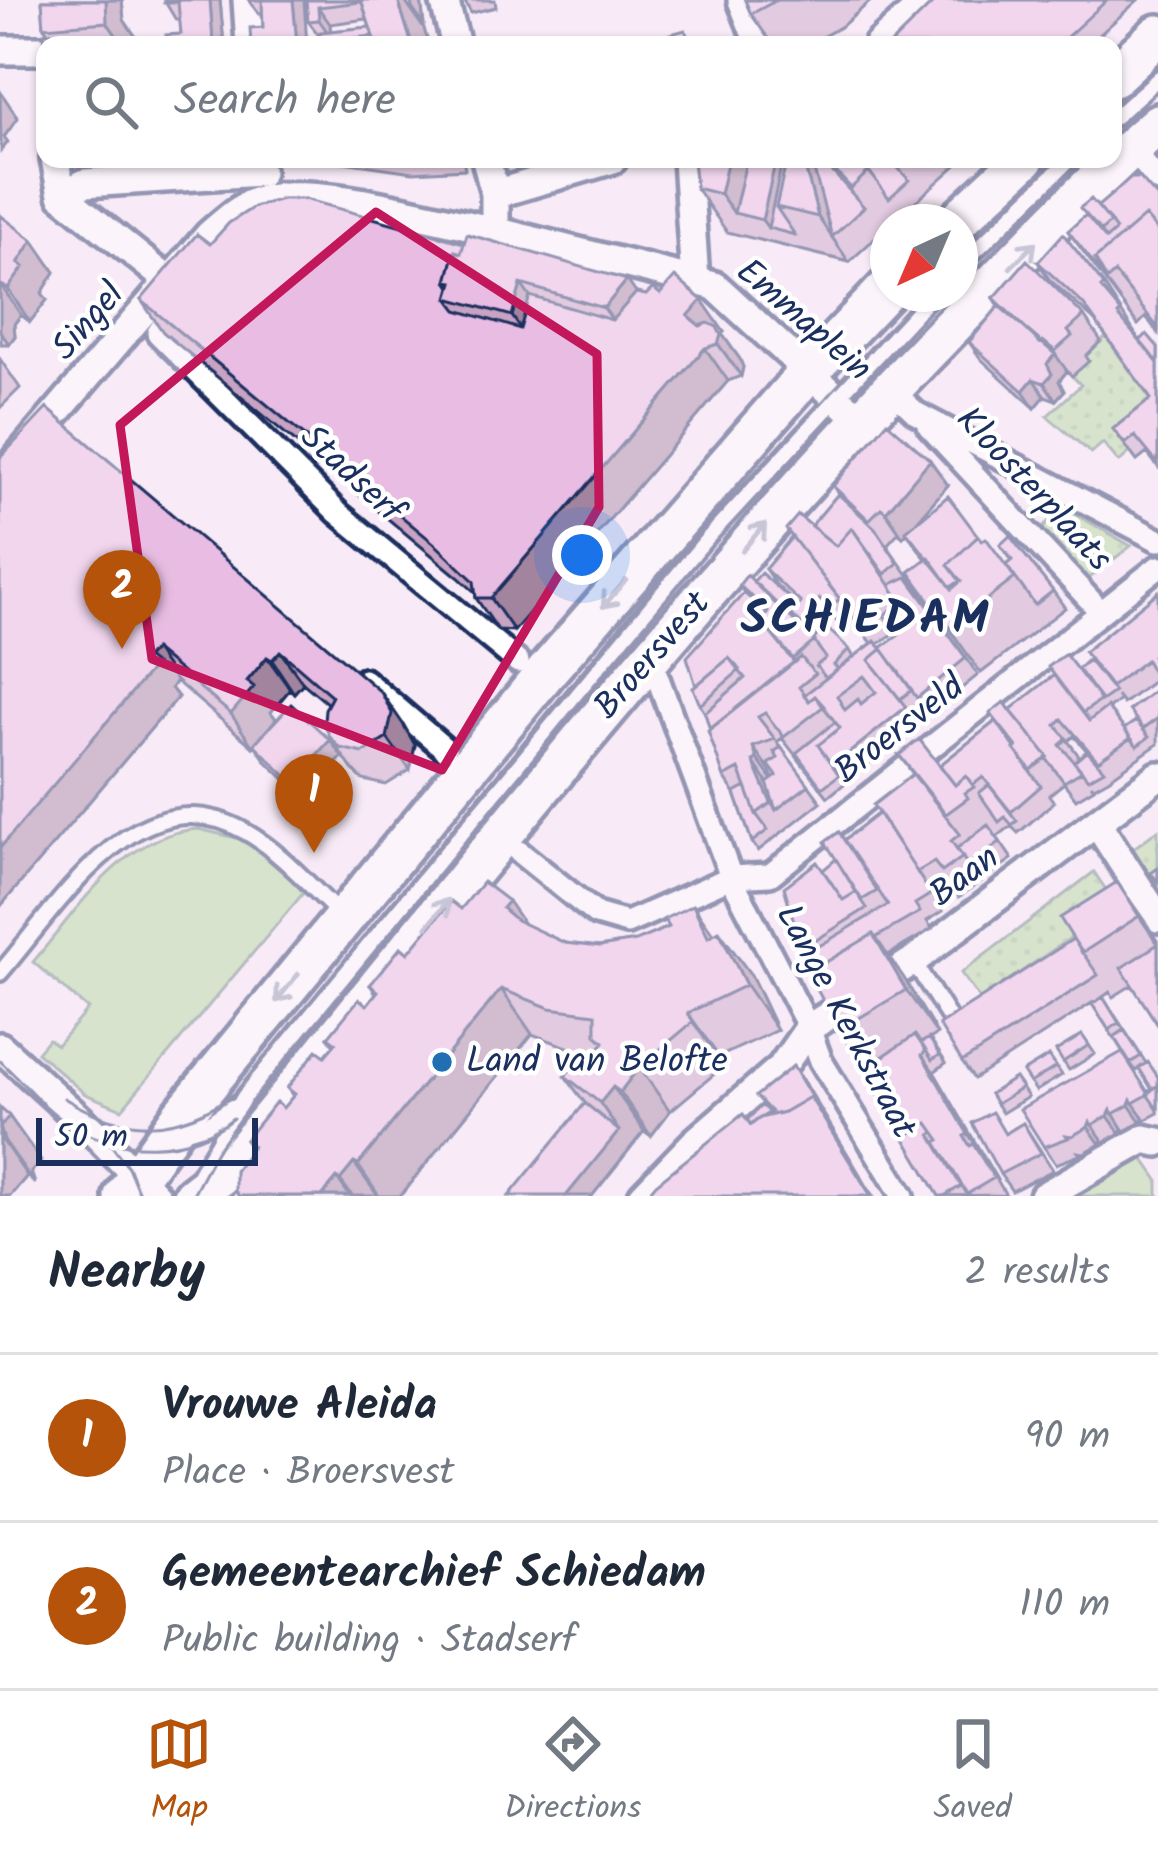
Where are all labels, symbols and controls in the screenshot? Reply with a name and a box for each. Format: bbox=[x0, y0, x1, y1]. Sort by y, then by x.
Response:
search box bbox=[36, 36, 1122, 168]
text: Search here bbox=[174, 66, 396, 138]
icon: search bbox=[78, 69, 144, 135]
north arrow bbox=[870, 204, 978, 312]
one-way arrow bbox=[1008, 241, 1037, 269]
street label: Emmaplein bbox=[722, 245, 884, 397]
street label: Singel bbox=[38, 270, 140, 374]
street label: Kloosterplaats bbox=[941, 394, 1125, 586]
street label: Stadserf bbox=[286, 412, 419, 541]
one-way arrow bbox=[740, 522, 768, 553]
your location bbox=[552, 525, 612, 585]
pin: 2 bbox=[83, 550, 161, 649]
street label: Broersvest bbox=[581, 578, 726, 733]
one-way arrow bbox=[601, 578, 628, 609]
district label: SCHIEDAM bbox=[740, 582, 992, 658]
street label: Broersveld bbox=[822, 660, 979, 799]
pin: 1 bbox=[275, 754, 353, 853]
street label: Baan bbox=[918, 831, 1012, 923]
street label: Lange Kerkstraat bbox=[759, 894, 931, 1150]
one-way arrow bbox=[424, 898, 452, 929]
one-way arrow bbox=[274, 972, 301, 1004]
place label: Land van Belofte bbox=[466, 1034, 728, 1091]
marker: Land van Belofte bbox=[429, 1049, 455, 1075]
scale bar bbox=[36, 1112, 258, 1165]
text: 50 m bbox=[54, 1112, 128, 1165]
text: Nearby bbox=[48, 1234, 205, 1315]
text: 2 results bbox=[965, 1243, 1110, 1305]
text: Vrouwe Aleida bbox=[162, 1371, 437, 1443]
text: 1 bbox=[81, 1407, 93, 1469]
text: 90 m bbox=[1025, 1407, 1110, 1469]
text: Place · Broersvest bbox=[162, 1443, 455, 1505]
text: Gemeentearchief Schiedam bbox=[162, 1539, 706, 1611]
text: 2 bbox=[76, 1575, 98, 1637]
text: 110 m bbox=[1019, 1575, 1110, 1637]
text: Public building · Stadserf bbox=[162, 1611, 576, 1673]
tab: Map bbox=[146, 1711, 212, 1836]
tab: Directions bbox=[504, 1711, 641, 1836]
tab: Saved bbox=[934, 1711, 1012, 1836]

